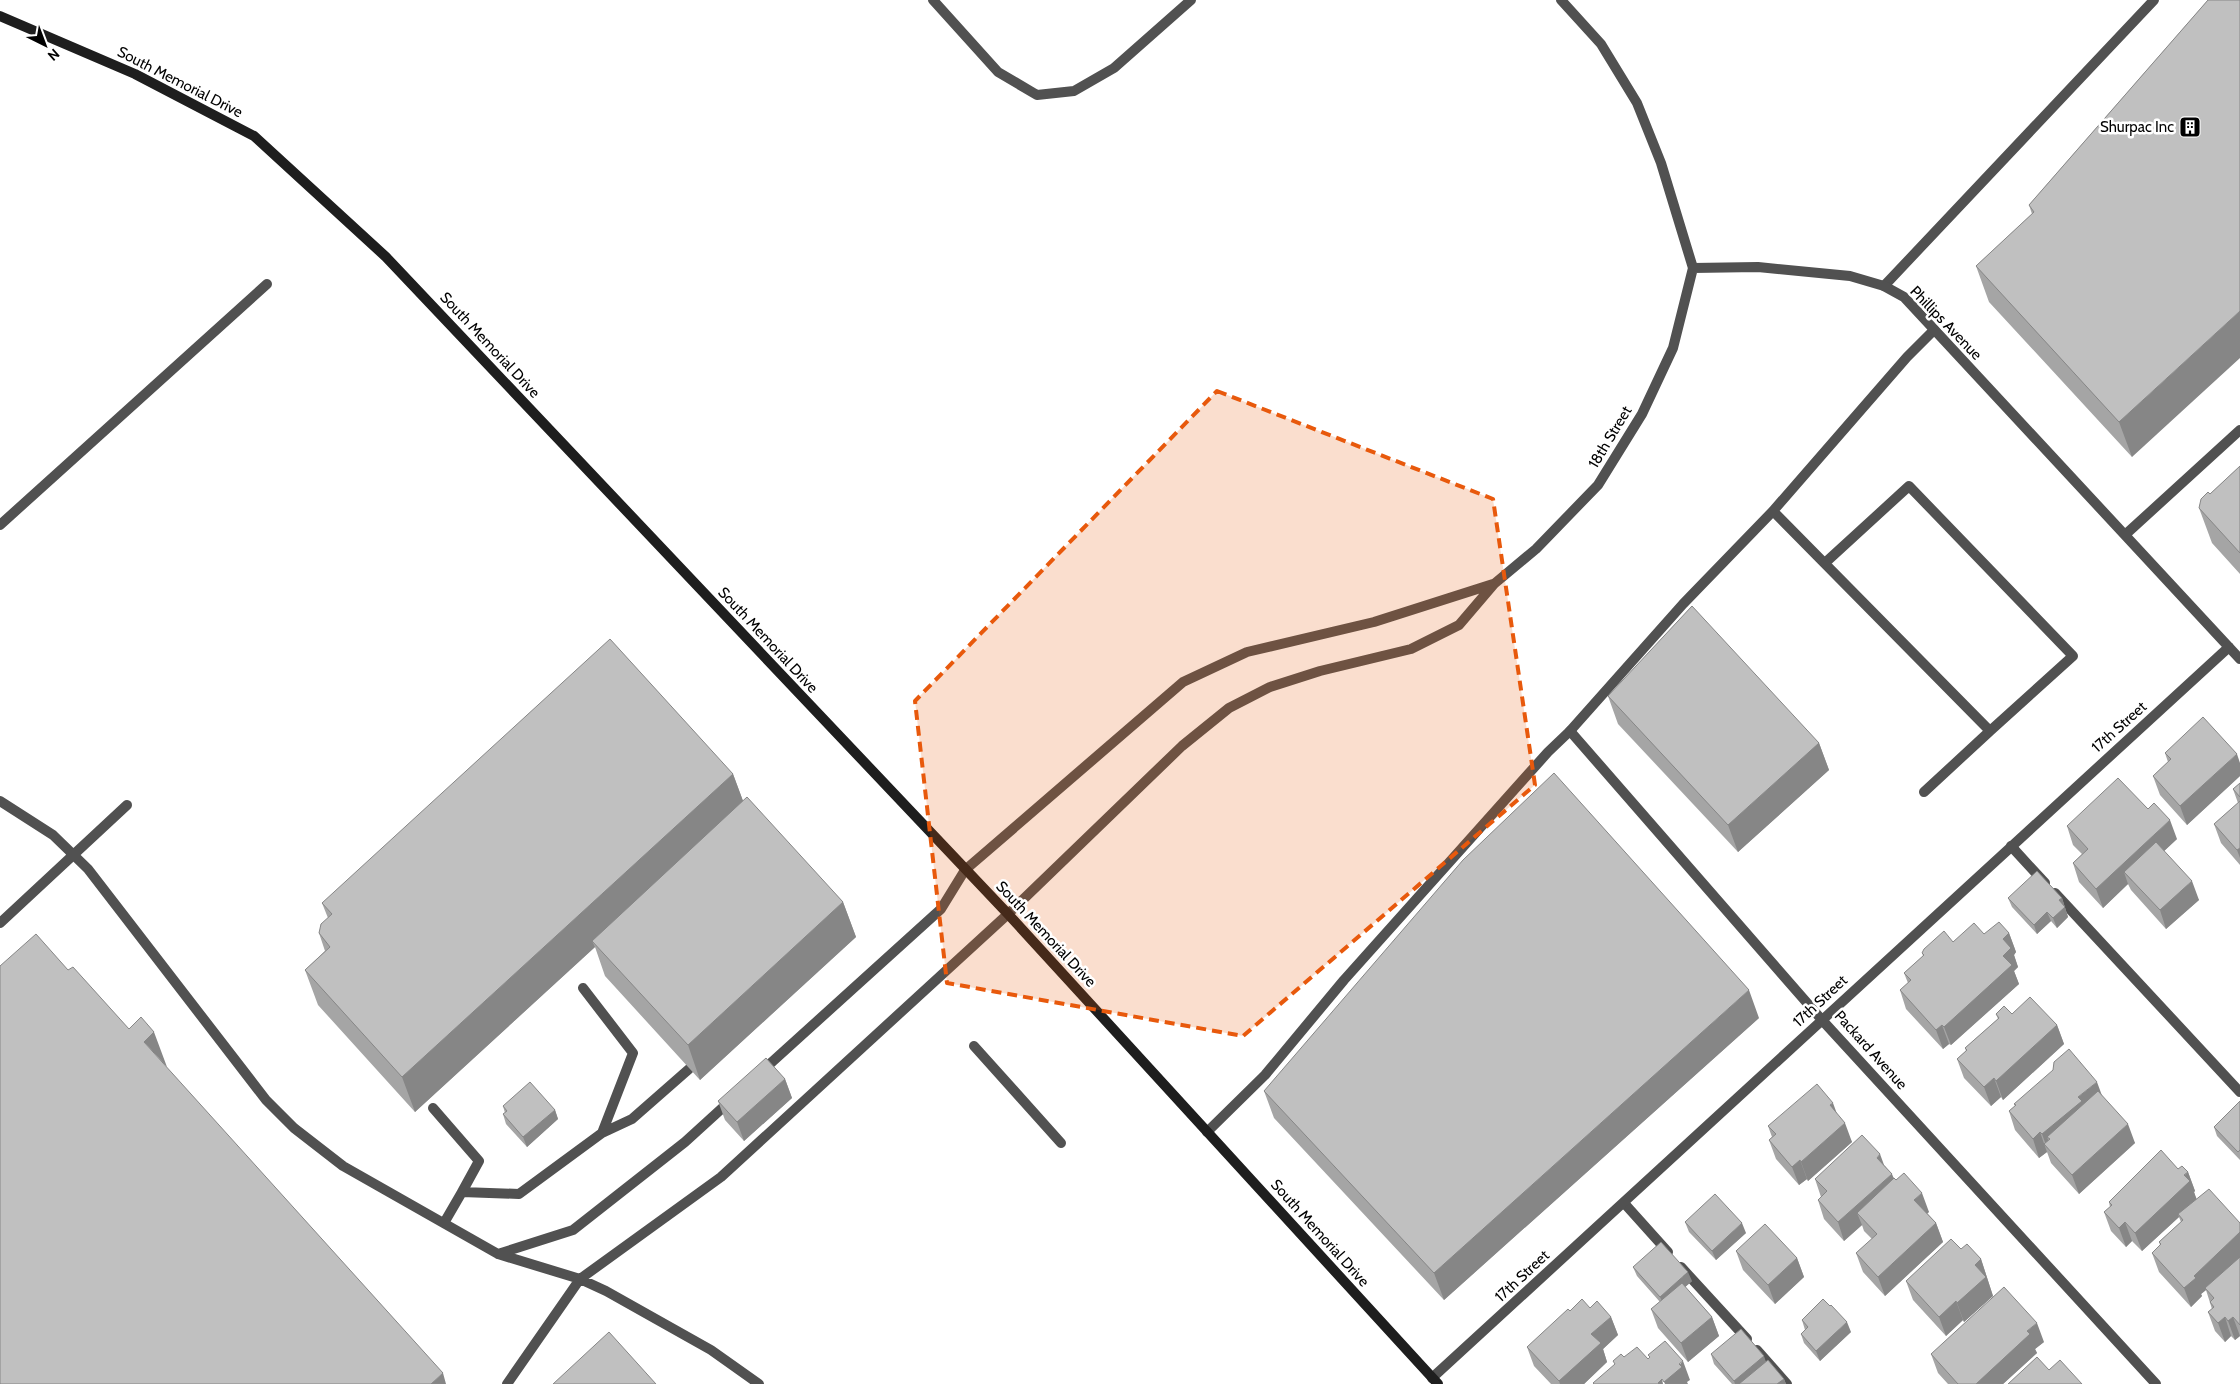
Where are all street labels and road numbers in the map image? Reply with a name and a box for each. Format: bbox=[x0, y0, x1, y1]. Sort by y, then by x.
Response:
street label: South Memorial Drive bbox=[114, 43, 246, 122]
street label: Phillips Avenue bbox=[1906, 282, 1986, 364]
street label: South Memorial Drive bbox=[436, 288, 544, 402]
street label: 18th Street bbox=[1584, 403, 1636, 471]
street label: South Memorial Drive bbox=[714, 583, 822, 697]
street label: 17th Street bbox=[2088, 698, 2150, 756]
street label: South Memorial Drive bbox=[992, 877, 1100, 991]
street label: 17th Street bbox=[1789, 971, 1851, 1031]
street label: Packard Avenue bbox=[1831, 1007, 1911, 1093]
street label: South Memorial Drive bbox=[1267, 1176, 1373, 1291]
street label: 17th Street bbox=[1491, 1246, 1553, 1306]

